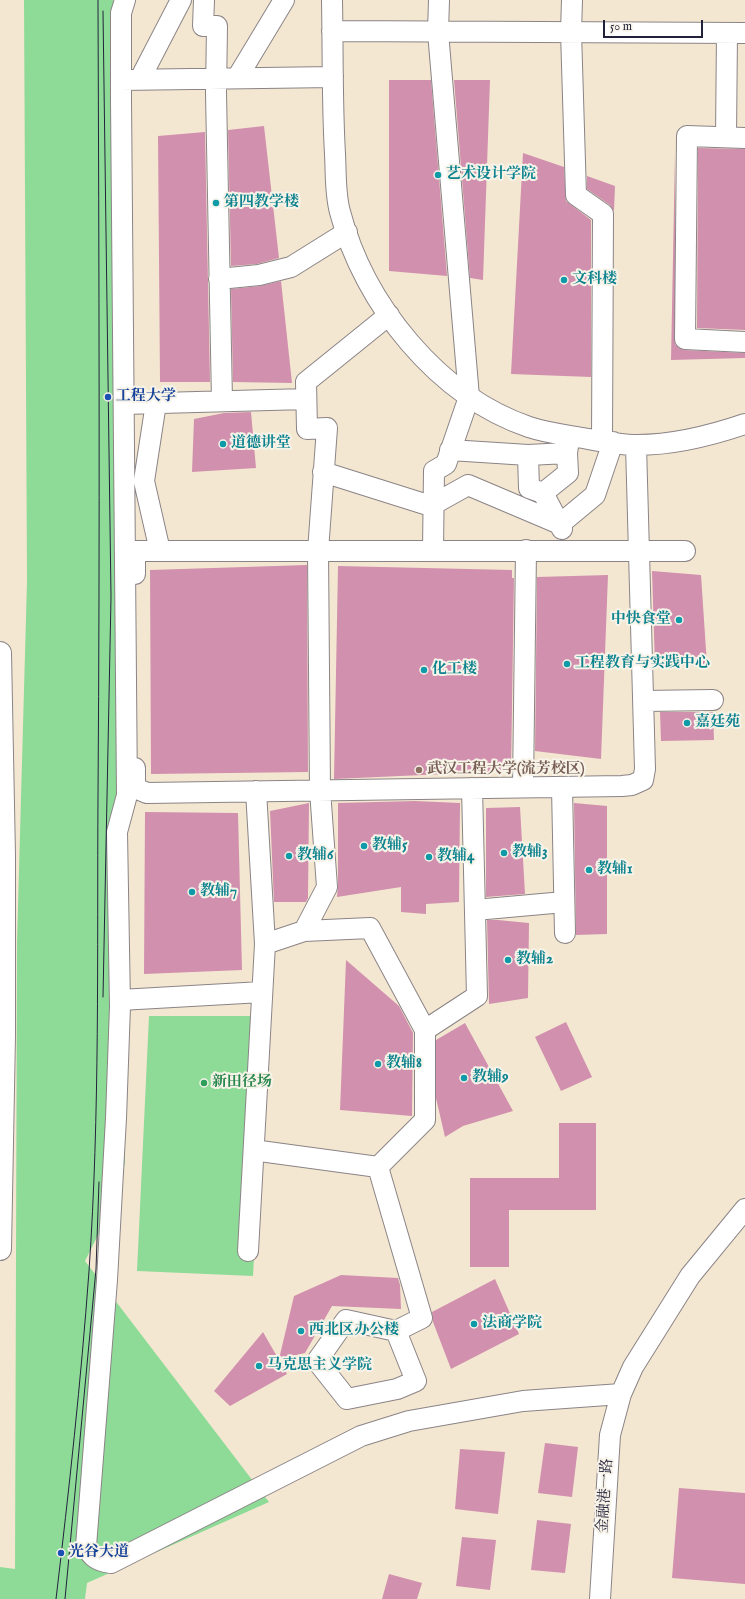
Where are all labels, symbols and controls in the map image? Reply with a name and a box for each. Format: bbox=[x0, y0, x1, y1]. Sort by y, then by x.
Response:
scale bar bbox=[605, 12, 705, 38]
text: 50 m bbox=[610, 19, 632, 34]
place label: 艺术设计学院 bbox=[446, 166, 536, 184]
marker: 艺术设计学院 bbox=[433, 170, 443, 180]
place label: 第四教学楼 bbox=[224, 194, 299, 212]
marker: 第四教学楼 bbox=[211, 198, 221, 208]
place label: 文科楼 bbox=[572, 271, 617, 289]
marker: 文科楼 bbox=[559, 275, 569, 285]
place label: 工程大学 bbox=[116, 388, 176, 406]
marker: 工程大学 bbox=[103, 392, 113, 402]
place label: 道德讲堂 bbox=[231, 435, 291, 453]
marker: 道德讲堂 bbox=[218, 439, 228, 449]
place label: 中快食堂 bbox=[611, 611, 671, 629]
marker: 中快食堂 bbox=[674, 615, 684, 625]
place label: 工程教育与实践中心 bbox=[575, 655, 710, 673]
marker: 工程教育与实践中心 bbox=[562, 659, 572, 669]
place label: 化工楼 bbox=[432, 661, 477, 679]
marker: 化工楼 bbox=[419, 665, 429, 675]
place label: 嘉廷苑 bbox=[695, 714, 740, 732]
marker: 嘉廷苑 bbox=[682, 718, 692, 728]
place label: 武汉工程大学(流芳校区) bbox=[427, 761, 585, 779]
marker: 武汉工程大学(流芳校区) bbox=[414, 765, 424, 775]
place label: 教辅5 bbox=[372, 837, 407, 855]
marker: 教辅5 bbox=[359, 841, 369, 851]
place label: 教辅3 bbox=[512, 844, 548, 862]
place label: 教辅6 bbox=[297, 847, 333, 865]
place label: 教辅4 bbox=[437, 848, 474, 866]
marker: 教辅3 bbox=[499, 848, 509, 858]
marker: 教辅6 bbox=[284, 851, 294, 861]
marker: 教辅4 bbox=[424, 852, 434, 862]
place label: 教辅1 bbox=[597, 861, 633, 879]
marker: 教辅1 bbox=[584, 865, 594, 875]
place label: 教辅7 bbox=[200, 883, 237, 901]
marker: 教辅7 bbox=[187, 887, 197, 897]
place label: 教辅2 bbox=[516, 951, 553, 969]
marker: 教辅2 bbox=[503, 955, 513, 965]
place label: 教辅8 bbox=[386, 1055, 422, 1073]
marker: 教辅8 bbox=[373, 1059, 383, 1069]
place label: 教辅9 bbox=[472, 1069, 509, 1087]
marker: 教辅9 bbox=[459, 1073, 469, 1083]
place label: 新田径场 bbox=[212, 1074, 272, 1092]
marker: 新田径场 bbox=[199, 1078, 209, 1088]
place label: 法商学院 bbox=[482, 1315, 542, 1333]
marker: 法商学院 bbox=[469, 1319, 479, 1329]
place label: 西北区办公楼 bbox=[309, 1322, 399, 1340]
marker: 西北区办公楼 bbox=[296, 1326, 306, 1336]
place label: 马克思主义学院 bbox=[267, 1357, 372, 1375]
marker: 马克思主义学院 bbox=[254, 1361, 264, 1371]
street label: 金融港一路 bbox=[594, 1458, 618, 1534]
place label: 光谷大道 bbox=[69, 1544, 129, 1562]
marker: 光谷大道 bbox=[56, 1548, 66, 1558]

